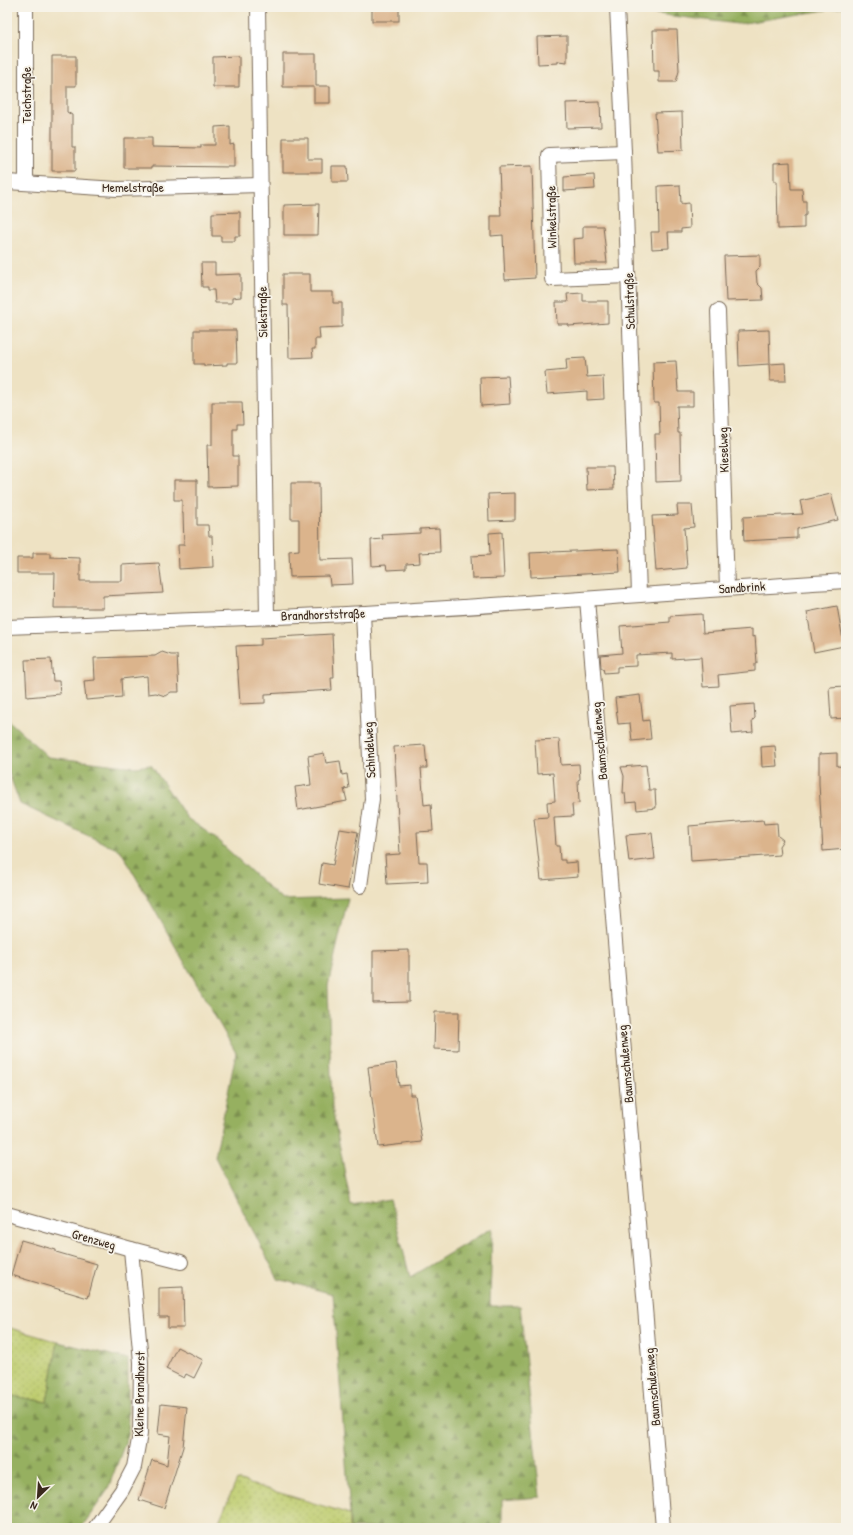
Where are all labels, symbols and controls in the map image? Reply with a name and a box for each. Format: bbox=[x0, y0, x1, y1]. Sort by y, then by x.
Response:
street label: Teichstraße bbox=[17, 67, 35, 123]
street label: Memelstraße bbox=[102, 178, 164, 196]
street label: Winkelstraße bbox=[541, 186, 561, 248]
street label: Schulstraße bbox=[619, 272, 639, 330]
street label: Siekstraße bbox=[253, 286, 271, 338]
street label: Kieselweg bbox=[713, 427, 733, 473]
street label: Sandbrink bbox=[718, 576, 766, 598]
street label: Brandhorststraße bbox=[280, 604, 366, 624]
street label: Baumschulenweg bbox=[587, 701, 611, 781]
street label: Schindelweg bbox=[359, 721, 379, 778]
street label: Baumschulenweg bbox=[613, 1024, 637, 1104]
street label: Grenzweg bbox=[70, 1224, 118, 1254]
street label: Baumschulenweg bbox=[640, 1347, 664, 1427]
street label: Kleine Brandhorst bbox=[129, 1351, 149, 1437]
north arrow bbox=[18, 1477, 58, 1517]
text: N bbox=[28, 1498, 39, 1514]

